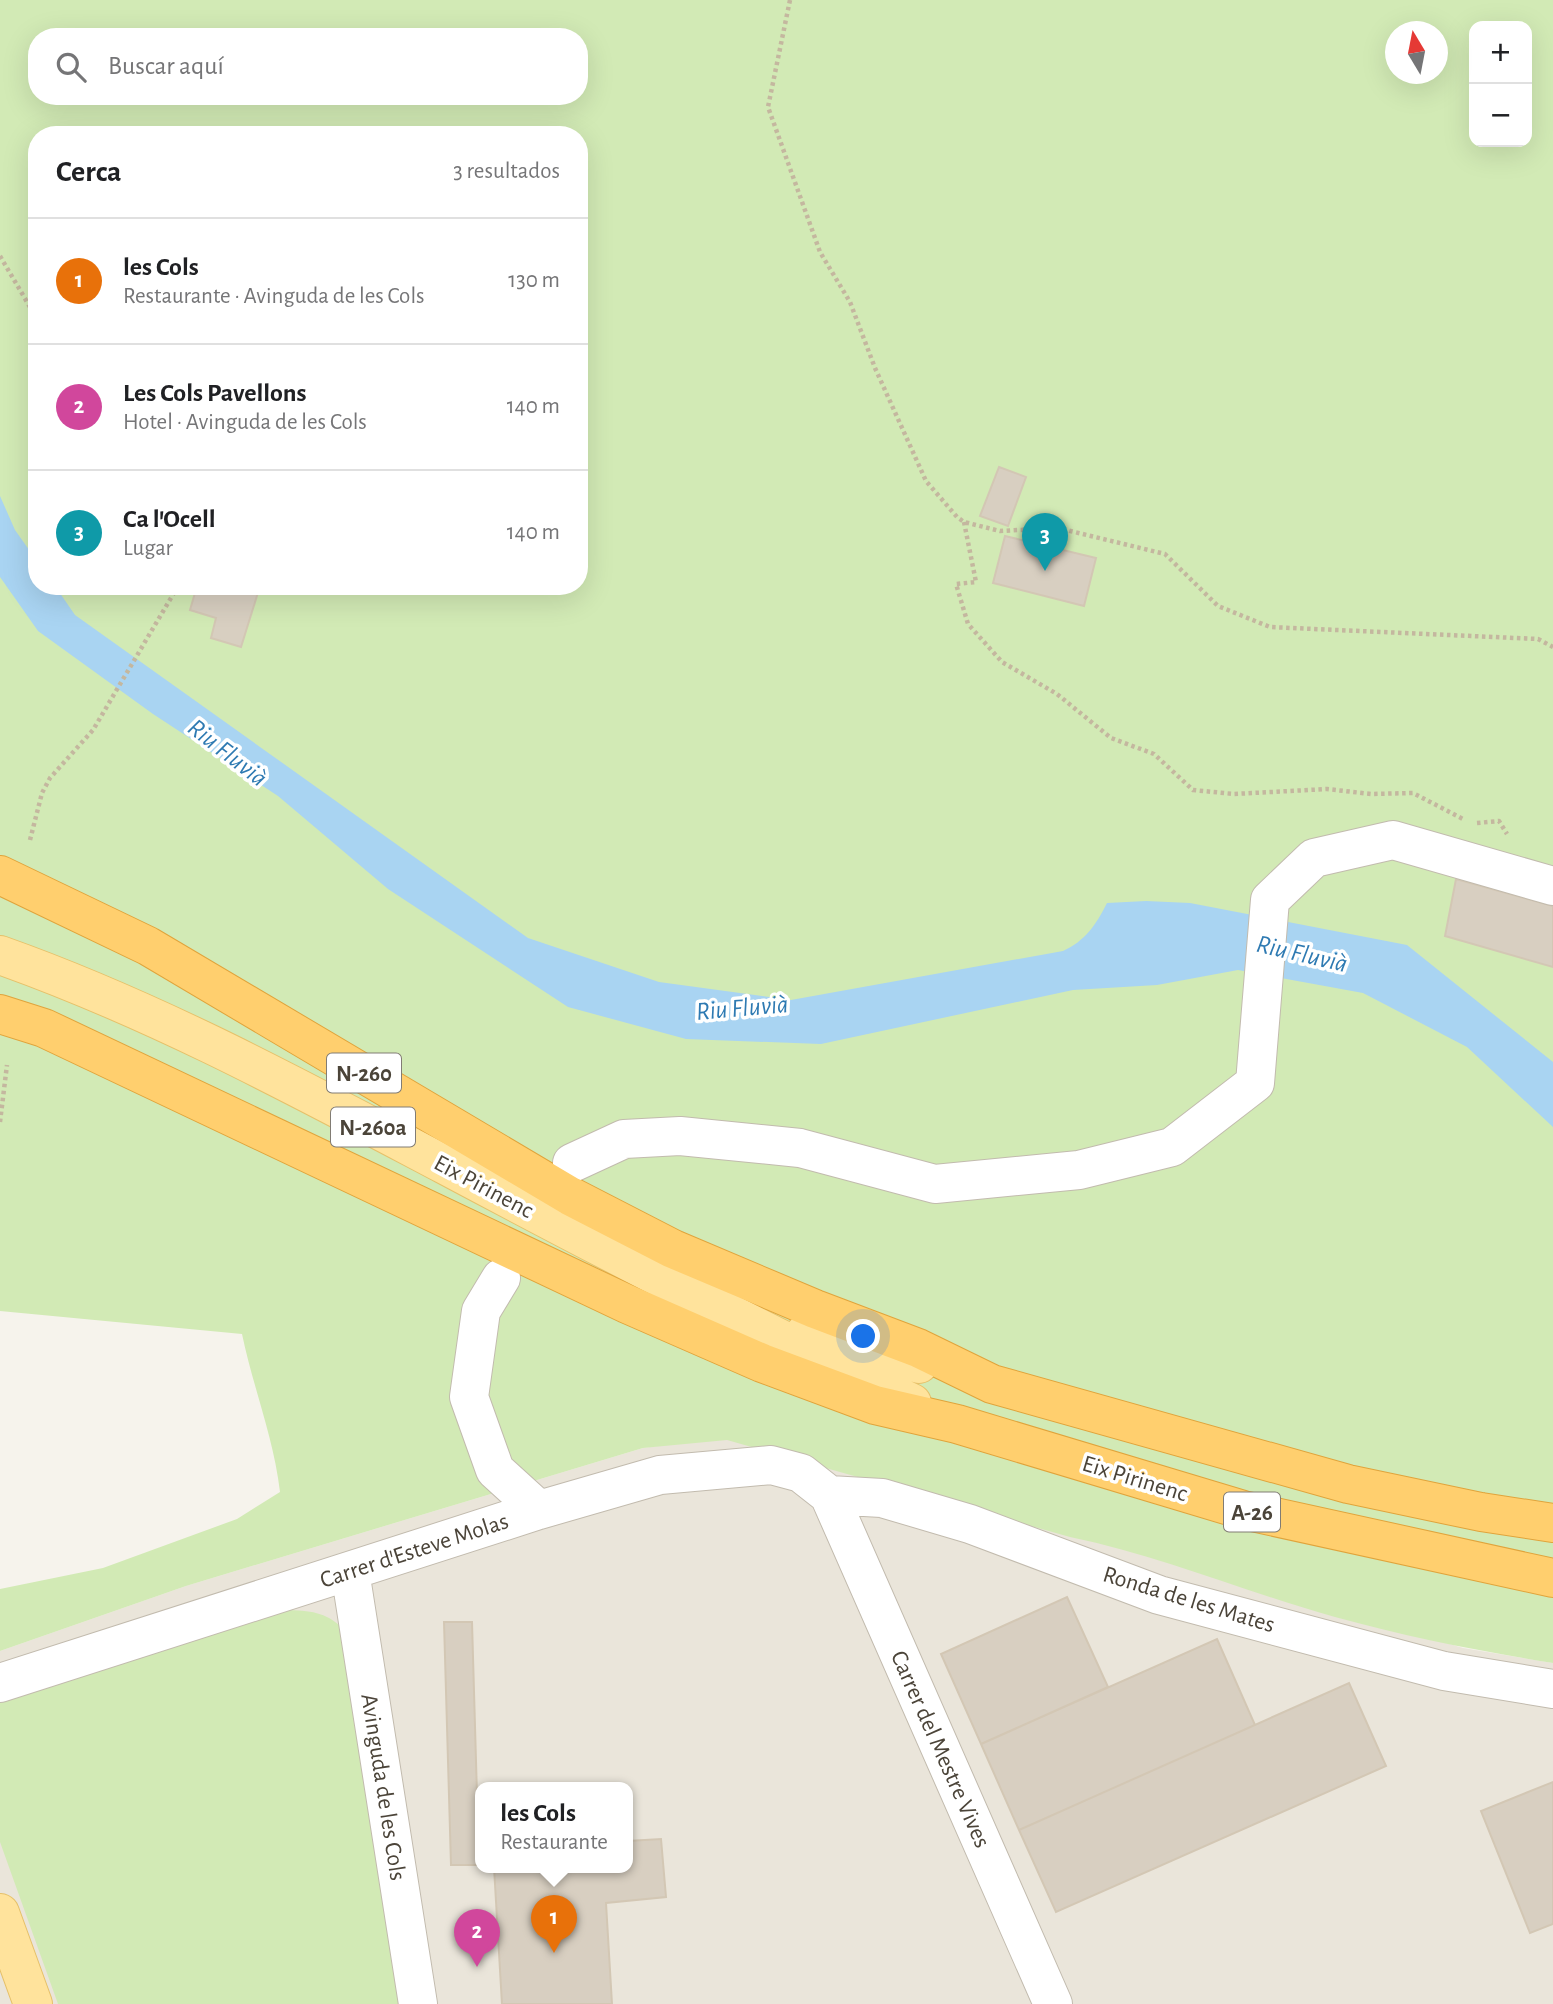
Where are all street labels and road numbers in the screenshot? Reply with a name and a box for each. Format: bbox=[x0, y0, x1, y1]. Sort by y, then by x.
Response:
road number: N-260 bbox=[327, 1054, 401, 1092]
road number: N-260a bbox=[331, 1108, 415, 1146]
street label: Eix Pirinenc bbox=[430, 1151, 537, 1223]
street label: Eix Pirinenc bbox=[1079, 1452, 1190, 1506]
road number: A-26 bbox=[1224, 1492, 1280, 1532]
street label: Carrer d'Esteve Molas bbox=[317, 1509, 512, 1593]
street label: Ronda de les Mates bbox=[1100, 1562, 1277, 1637]
street label: Carrer del Mestre Vives bbox=[886, 1647, 994, 1852]
street label: Avinguda de les Cols bbox=[356, 1692, 410, 1882]

